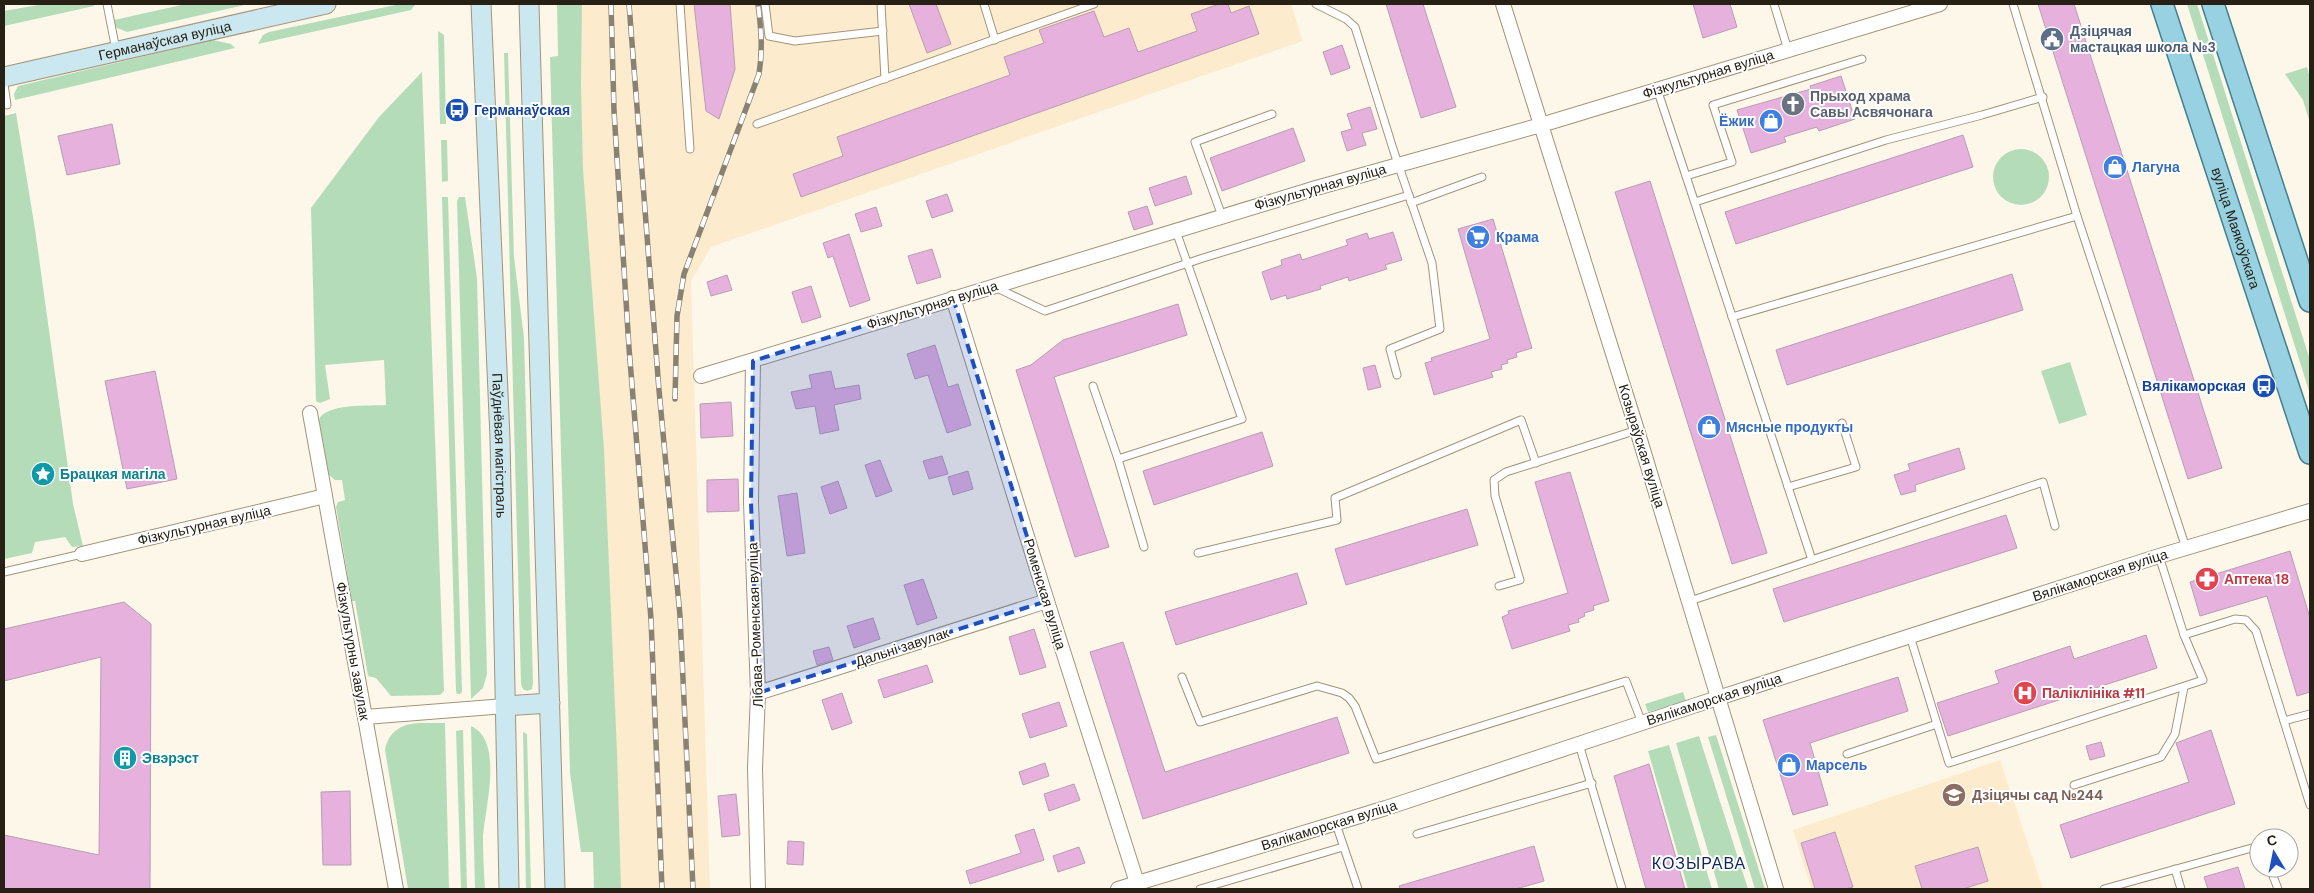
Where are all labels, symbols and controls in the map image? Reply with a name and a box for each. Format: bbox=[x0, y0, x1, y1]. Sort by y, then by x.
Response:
street label: Германаўская вуліца bbox=[97, 17, 233, 64]
place label: Дзіцячая мастацкая школа №3 bbox=[2070, 22, 2216, 56]
public building icon: Дзіцячая мастацкая школа №3 bbox=[2039, 26, 2065, 52]
street label: Фізкультурная вуліца bbox=[1640, 45, 1776, 103]
place label: Прыход храма Савы Асвячонага bbox=[1810, 87, 1933, 121]
church icon: Прыход храма Савы Асвячонага bbox=[1780, 91, 1806, 117]
bus stop icon: Германаўская bbox=[444, 97, 470, 123]
place label: Германаўская bbox=[474, 101, 570, 119]
shop icon: Ёжик bbox=[1758, 108, 1784, 134]
place label: Ёжик bbox=[1719, 112, 1755, 130]
shop icon: Лагуна bbox=[2102, 154, 2128, 180]
place label: Лагуна bbox=[2132, 158, 2180, 176]
street label: Фізкультурная вуліца bbox=[1252, 159, 1388, 214]
street label: вуліца Маякоўскага bbox=[2207, 165, 2264, 291]
supermarket icon: Крама bbox=[1465, 224, 1491, 250]
place label: Крама bbox=[1496, 228, 1539, 246]
street label: Фізкультурная вуліца bbox=[864, 276, 1000, 334]
street label: Паўднёвая магістраль bbox=[488, 373, 511, 518]
bus stop icon: Вялікаморская bbox=[2251, 373, 2277, 399]
place label: Вялікаморская bbox=[2142, 377, 2246, 395]
street label: Козыраўская вуліца bbox=[1615, 382, 1669, 510]
shop icon: Мясные продукты bbox=[1696, 414, 1722, 440]
place label: Мясные продукты bbox=[1726, 418, 1853, 436]
place icon: Брацкая магіла bbox=[30, 461, 56, 487]
place label: Брацкая магіла bbox=[60, 465, 166, 483]
street label: Фізкультурная вуліца bbox=[135, 501, 273, 549]
street label: Роменская вуліца bbox=[1020, 536, 1070, 652]
street label: Лібава-Роменская вуліца bbox=[743, 542, 767, 708]
street label: Вялікаморская вуліца bbox=[2030, 545, 2170, 605]
pharmacy icon: Аптека 18 bbox=[2194, 566, 2220, 592]
place label: Аптека 18 bbox=[2224, 570, 2289, 588]
street label: Фізкультурны завулак bbox=[332, 580, 374, 723]
street label: Дальні завулак bbox=[853, 623, 952, 671]
street label: Вялікаморская вуліца bbox=[1644, 669, 1784, 729]
hospital icon: Паліклініка #11 bbox=[2012, 680, 2038, 706]
place label: Паліклініка #11 bbox=[2042, 684, 2145, 702]
building icon: Эвэрэст bbox=[112, 745, 138, 771]
place label: Эвэрэст bbox=[142, 749, 199, 767]
shop icon: Марсель bbox=[1776, 752, 1802, 778]
place label: Марсель bbox=[1806, 756, 1868, 774]
school or university icon: Дзіцячы сад №244 bbox=[1941, 782, 1967, 808]
place label: Дзіцячы сад №244 bbox=[1972, 786, 2103, 804]
street label: Вялікаморская вуліца bbox=[1259, 796, 1399, 854]
north arrow bbox=[2249, 828, 2299, 878]
text: С bbox=[2265, 830, 2278, 850]
district label: КОЗЫРАВА bbox=[1652, 853, 1746, 874]

